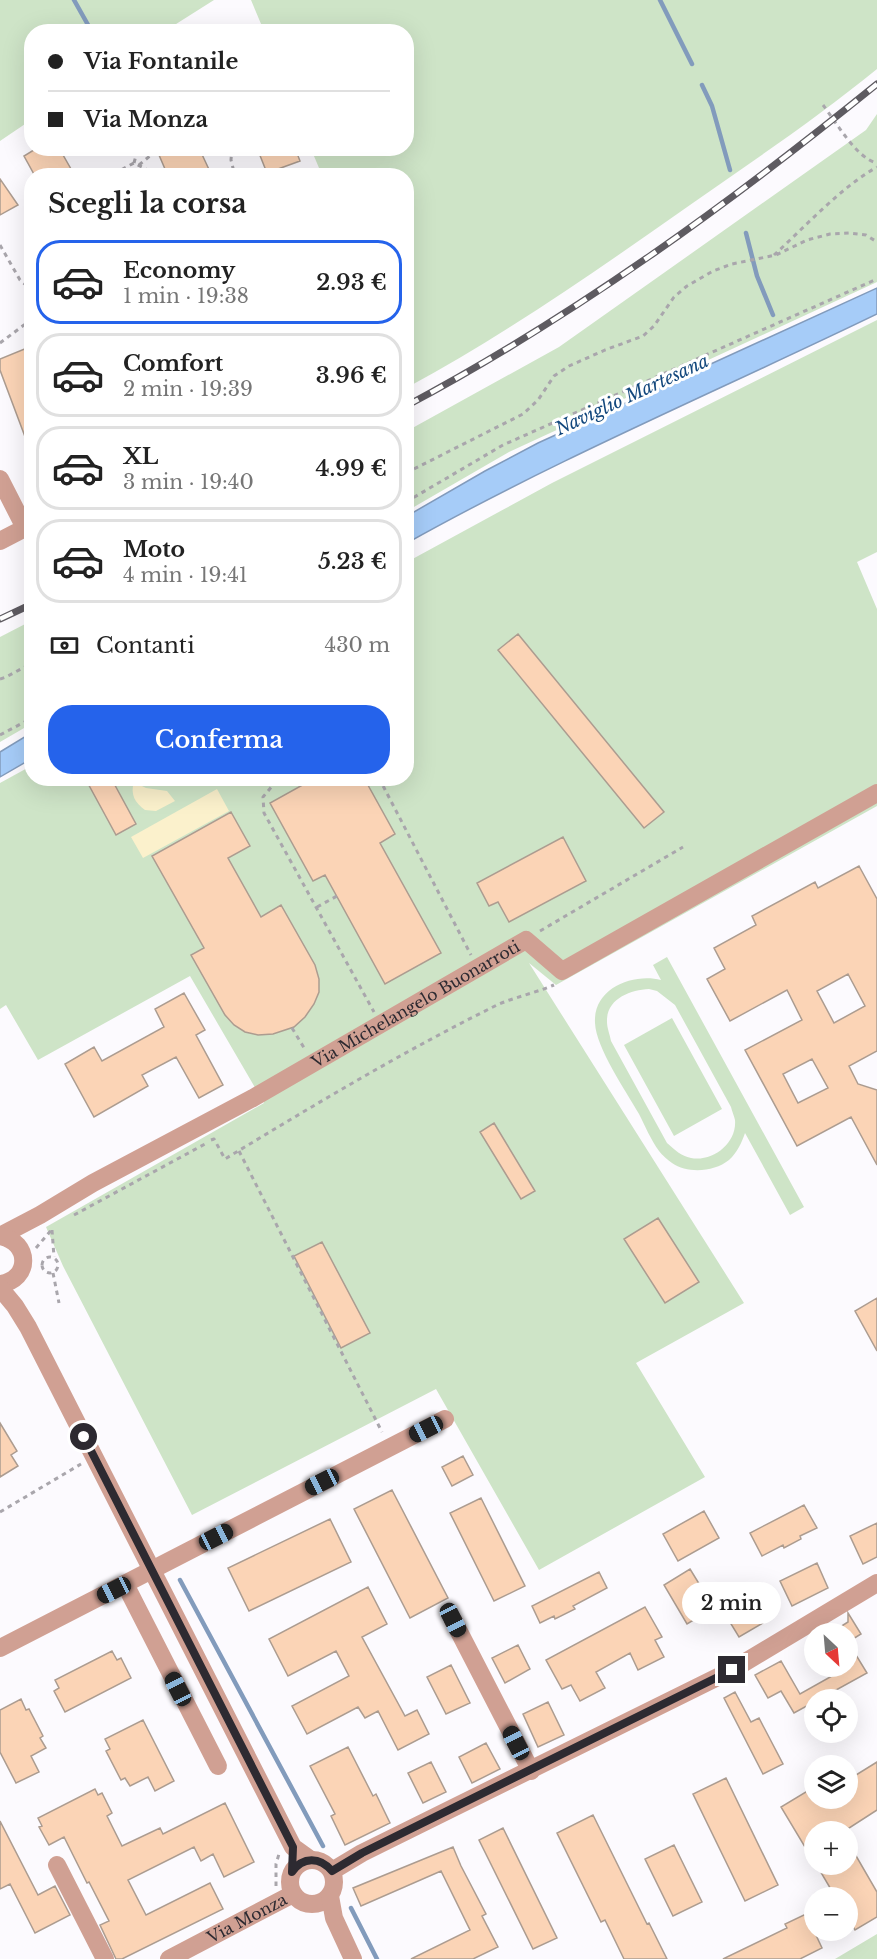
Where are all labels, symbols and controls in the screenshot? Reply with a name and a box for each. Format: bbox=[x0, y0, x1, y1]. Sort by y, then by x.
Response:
text: Via Fontanile bbox=[84, 48, 238, 75]
text: Via Monza bbox=[84, 106, 208, 133]
text: Scegli la corsa bbox=[48, 187, 247, 220]
icon: car bbox=[51, 255, 105, 309]
text: Economy bbox=[123, 257, 235, 284]
text: 2.93 € bbox=[316, 269, 387, 296]
text: 1 min · 19:38 bbox=[123, 284, 249, 308]
icon: car bbox=[51, 348, 105, 402]
text: Comfort bbox=[123, 350, 223, 377]
water label: Naviglio Martesana bbox=[551, 350, 712, 441]
text: 3.96 € bbox=[316, 362, 387, 389]
text: 2 min · 19:39 bbox=[123, 377, 253, 401]
icon: car bbox=[51, 441, 105, 495]
text: XL bbox=[123, 443, 158, 470]
text: 4.99 € bbox=[315, 455, 387, 482]
text: 3 min · 19:40 bbox=[123, 470, 254, 494]
icon: car bbox=[51, 534, 105, 588]
text: Moto bbox=[123, 536, 185, 563]
text: 5.23 € bbox=[318, 548, 387, 575]
text: 4 min · 19:41 bbox=[123, 563, 248, 587]
icon: cash bbox=[48, 629, 81, 662]
text: Contanti bbox=[96, 632, 195, 659]
text: 430 m bbox=[325, 633, 390, 657]
button: Conferma bbox=[48, 705, 390, 774]
street label: Via Michelangelo Buonarroti bbox=[307, 936, 524, 1073]
car bbox=[406, 1413, 446, 1445]
route start bbox=[70, 1423, 97, 1450]
car bbox=[302, 1466, 342, 1498]
car bbox=[196, 1521, 236, 1553]
car bbox=[94, 1574, 134, 1606]
callout: 2 min bbox=[682, 1583, 782, 1625]
text: 2 min bbox=[701, 1591, 762, 1615]
car bbox=[437, 1600, 469, 1640]
north arrow bbox=[804, 1623, 858, 1677]
map controls bbox=[804, 1623, 858, 1941]
route end bbox=[718, 1656, 745, 1683]
car bbox=[162, 1669, 194, 1709]
button: locate bbox=[804, 1689, 858, 1743]
car bbox=[500, 1723, 532, 1763]
button: layers bbox=[804, 1755, 858, 1809]
button: + bbox=[804, 1821, 858, 1875]
button: − bbox=[804, 1887, 858, 1941]
street label: Via Monza bbox=[203, 1889, 290, 1948]

